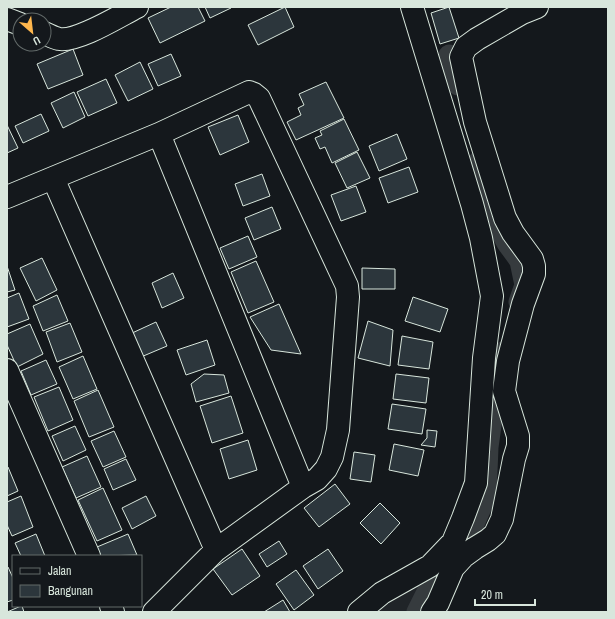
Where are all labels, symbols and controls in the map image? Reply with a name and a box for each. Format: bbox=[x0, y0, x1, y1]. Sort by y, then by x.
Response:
north arrow bbox=[12, 12, 52, 52]
text: U bbox=[31, 33, 43, 49]
legend bbox=[12, 555, 142, 607]
text: Jalan bbox=[48, 563, 72, 579]
scale bar bbox=[475, 581, 535, 607]
text: Bangunan bbox=[48, 583, 93, 599]
text: 20 m bbox=[481, 587, 503, 603]

